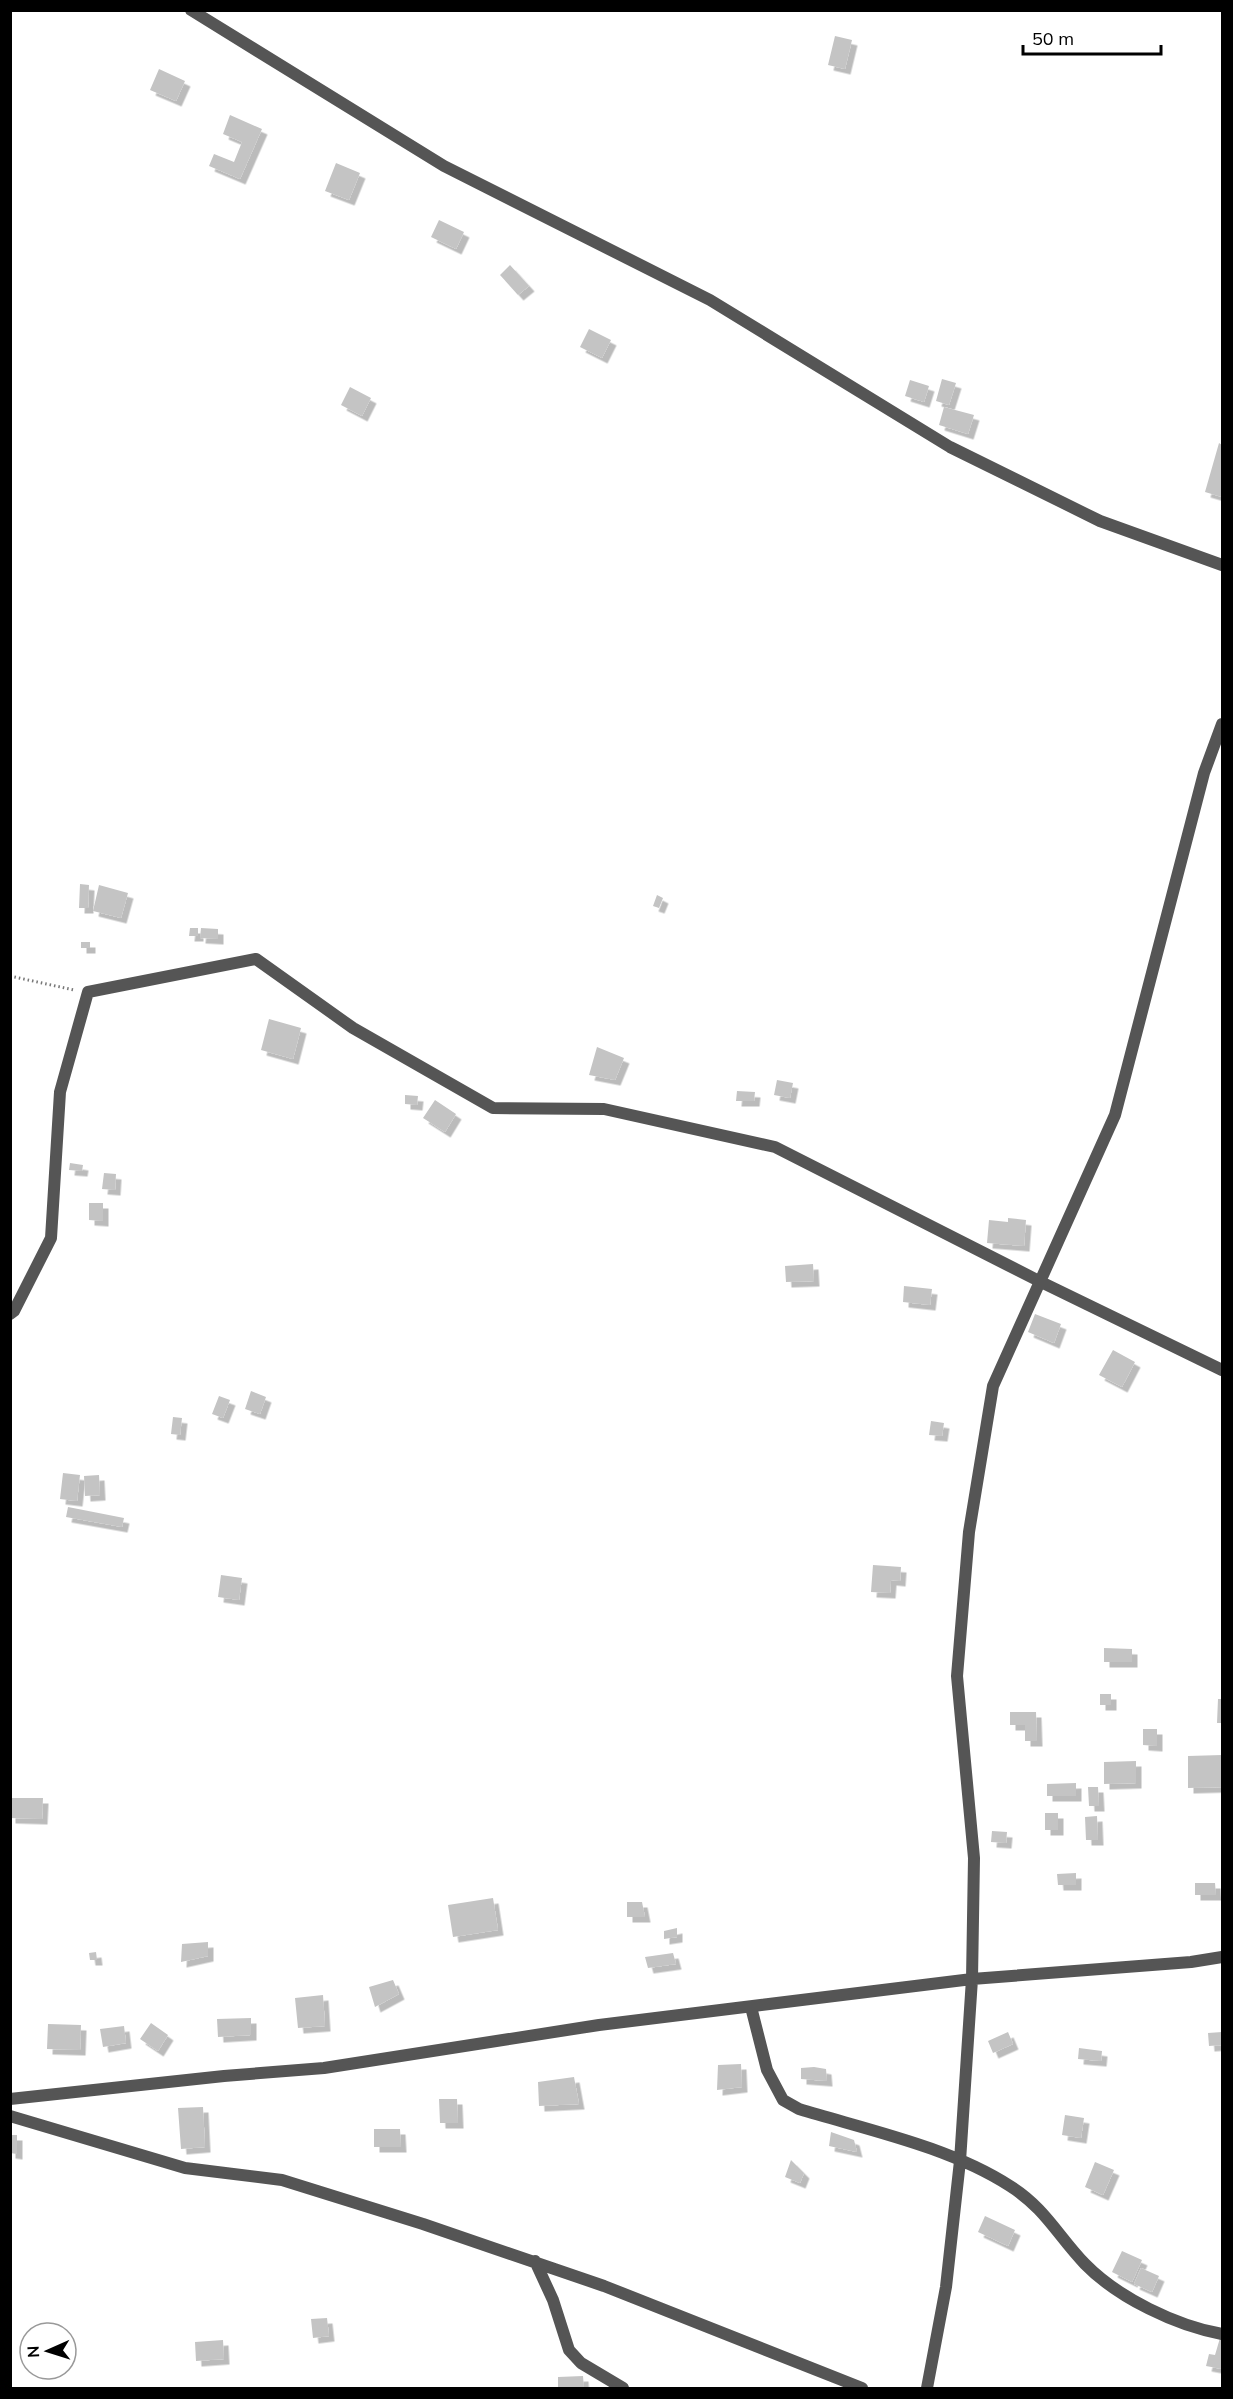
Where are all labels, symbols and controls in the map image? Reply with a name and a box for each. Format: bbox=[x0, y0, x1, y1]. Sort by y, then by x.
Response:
scale bar bbox=[1023, 18, 1161, 56]
text: 50 m bbox=[1032, 27, 1074, 50]
north arrow bbox=[18, 2321, 78, 2381]
text: N bbox=[23, 2345, 43, 2358]

